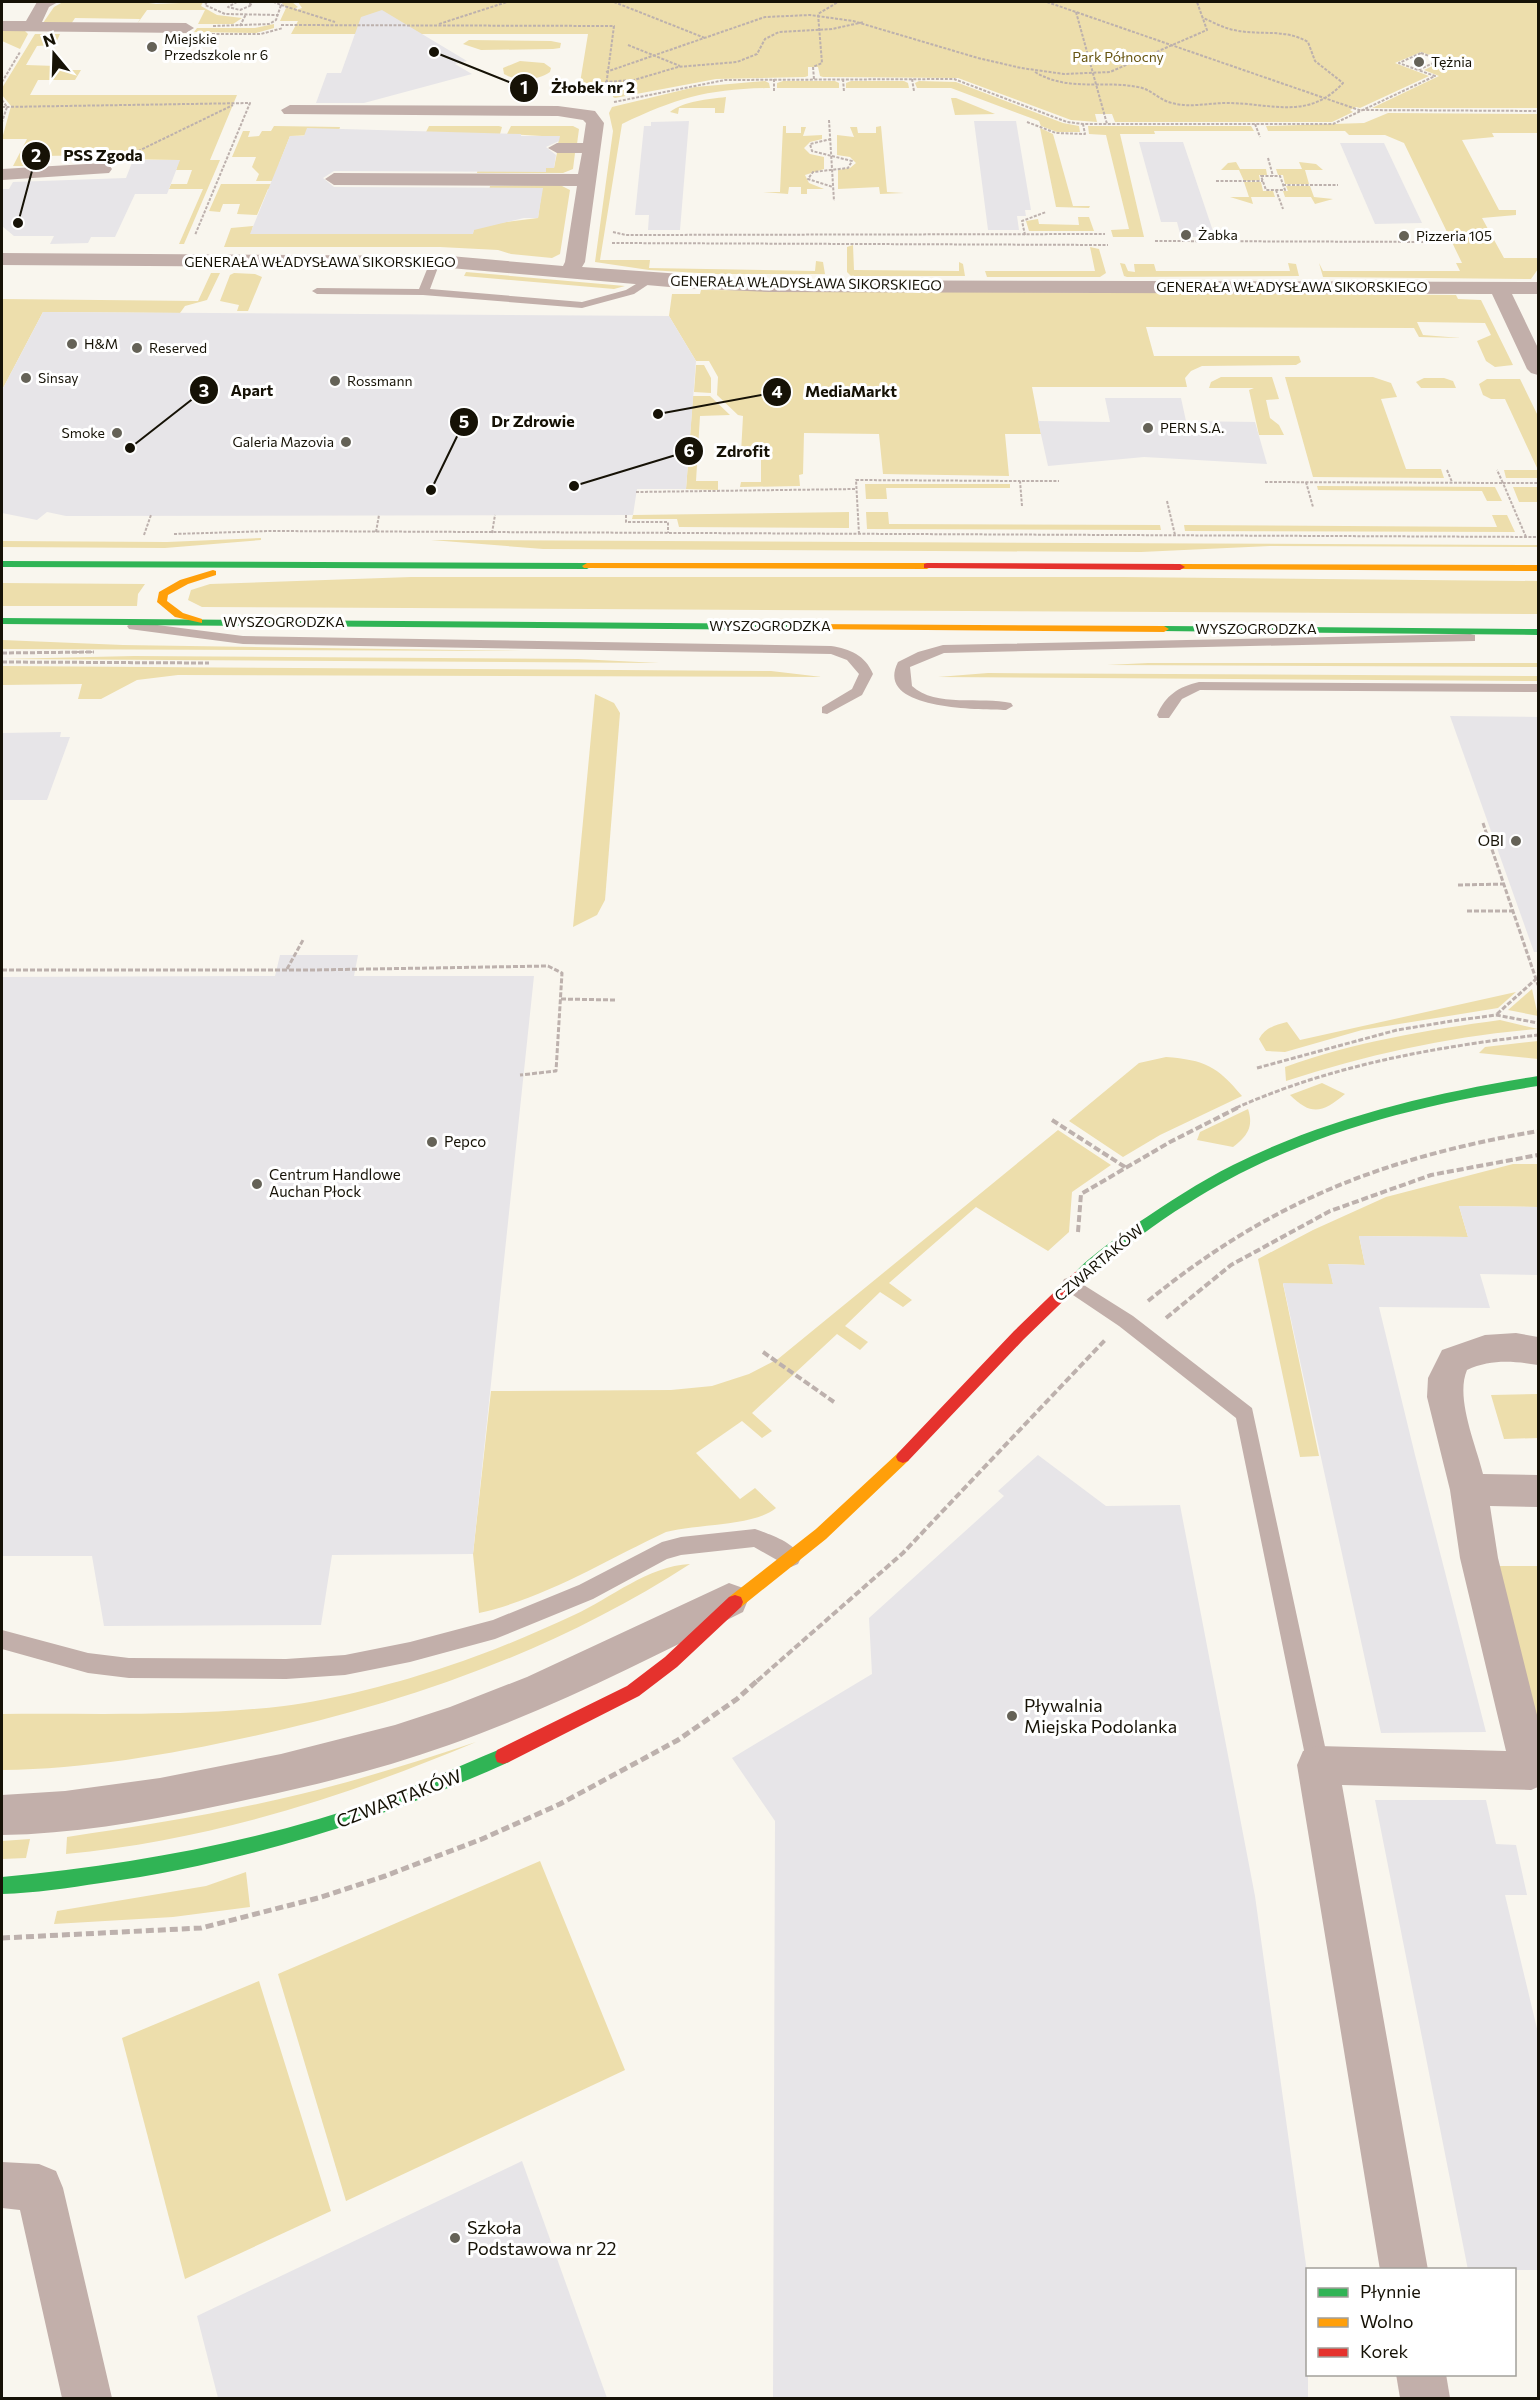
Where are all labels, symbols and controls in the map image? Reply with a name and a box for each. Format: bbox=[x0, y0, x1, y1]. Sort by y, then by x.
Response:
north arrow bbox=[24, 24, 84, 84]
text: N bbox=[40, 28, 58, 50]
place label: Miejskie Przedszkole nr 6 bbox=[164, 30, 268, 63]
marker: Miejskie Przedszkole nr 6 bbox=[145, 40, 159, 54]
park label: Park Północny bbox=[1072, 48, 1164, 65]
place label: Tężnia bbox=[1431, 53, 1472, 70]
marker: Tężnia bbox=[1412, 55, 1426, 69]
callout: Żłobek nr 2 bbox=[509, 71, 647, 105]
text: 1 bbox=[520, 76, 528, 98]
text: Żłobek nr 2 bbox=[551, 77, 635, 96]
callout: PSS Zgoda bbox=[21, 139, 155, 173]
text: 2 bbox=[31, 144, 41, 166]
text: PSS Zgoda bbox=[63, 145, 143, 164]
place label: Żabka bbox=[1198, 226, 1238, 243]
place label: Pizzeria 105 bbox=[1416, 227, 1492, 244]
marker: Żabka bbox=[1179, 228, 1193, 242]
marker: Pizzeria 105 bbox=[1397, 229, 1411, 243]
street label: GENERAŁA WŁADYSŁAWA SIKORSKIEGO bbox=[184, 253, 456, 270]
street label: GENERAŁA WŁADYSŁAWA SIKORSKIEGO bbox=[670, 272, 942, 293]
street label: GENERAŁA WŁADYSŁAWA SIKORSKIEGO bbox=[1156, 278, 1428, 295]
place label: H&M bbox=[84, 335, 118, 352]
marker: H&M bbox=[65, 337, 79, 351]
place label: Reserved bbox=[149, 339, 207, 356]
marker: Reserved bbox=[130, 341, 144, 355]
place label: Sinsay bbox=[38, 369, 79, 386]
marker: Sinsay bbox=[19, 371, 33, 385]
place label: Rossmann bbox=[347, 372, 412, 389]
callout: Apart bbox=[189, 373, 285, 407]
marker: Rossmann bbox=[328, 374, 342, 388]
callout: MediaMarkt bbox=[762, 375, 909, 409]
text: 3 bbox=[199, 379, 209, 401]
text: Apart bbox=[231, 380, 274, 399]
text: 4 bbox=[771, 380, 783, 402]
text: MediaMarkt bbox=[805, 381, 897, 400]
callout: Dr Zdrowie bbox=[449, 405, 586, 439]
text: 5 bbox=[459, 410, 469, 432]
text: Dr Zdrowie bbox=[491, 411, 575, 430]
place label: PERN S.A. bbox=[1160, 419, 1224, 436]
marker: PERN S.A. bbox=[1141, 421, 1155, 435]
place label: Smoke bbox=[62, 424, 105, 441]
marker: Smoke bbox=[110, 426, 124, 440]
place label: Galeria Mazovia bbox=[233, 433, 334, 450]
callout: Zdrofit bbox=[674, 434, 782, 468]
marker: Galeria Mazovia bbox=[339, 435, 353, 449]
text: 6 bbox=[683, 439, 695, 461]
text: Zdrofit bbox=[716, 441, 770, 460]
street label: WYSZOGRODZKA bbox=[223, 613, 345, 630]
street label: WYSZOGRODZKA bbox=[709, 617, 831, 634]
street label: WYSZOGRODZKA bbox=[1195, 620, 1317, 637]
place label: OBI bbox=[1478, 831, 1504, 849]
marker: OBI bbox=[1509, 834, 1523, 848]
place label: Pepco bbox=[444, 1132, 486, 1150]
marker: Pepco bbox=[425, 1135, 439, 1149]
place label: Centrum Handlowe Auchan Płock bbox=[269, 1165, 401, 1200]
marker: Centrum Handlowe Auchan Płock bbox=[250, 1177, 264, 1191]
street label: CZWARTAKÓW bbox=[1050, 1219, 1146, 1305]
place label: Pływalnia Miejska Podolanka bbox=[1024, 1694, 1177, 1737]
marker: Pływalnia Miejska Podolanka bbox=[1005, 1709, 1019, 1723]
street label: CZWARTAKÓW bbox=[333, 1764, 464, 1832]
place label: Szkoła Podstawowa nr 22 bbox=[467, 2216, 616, 2259]
marker: Szkoła Podstawowa nr 22 bbox=[448, 2231, 462, 2245]
legend bbox=[1306, 2268, 1516, 2376]
text: Płynnie bbox=[1360, 2280, 1421, 2302]
text: Wolno bbox=[1360, 2310, 1414, 2332]
text: Korek bbox=[1360, 2340, 1409, 2362]

